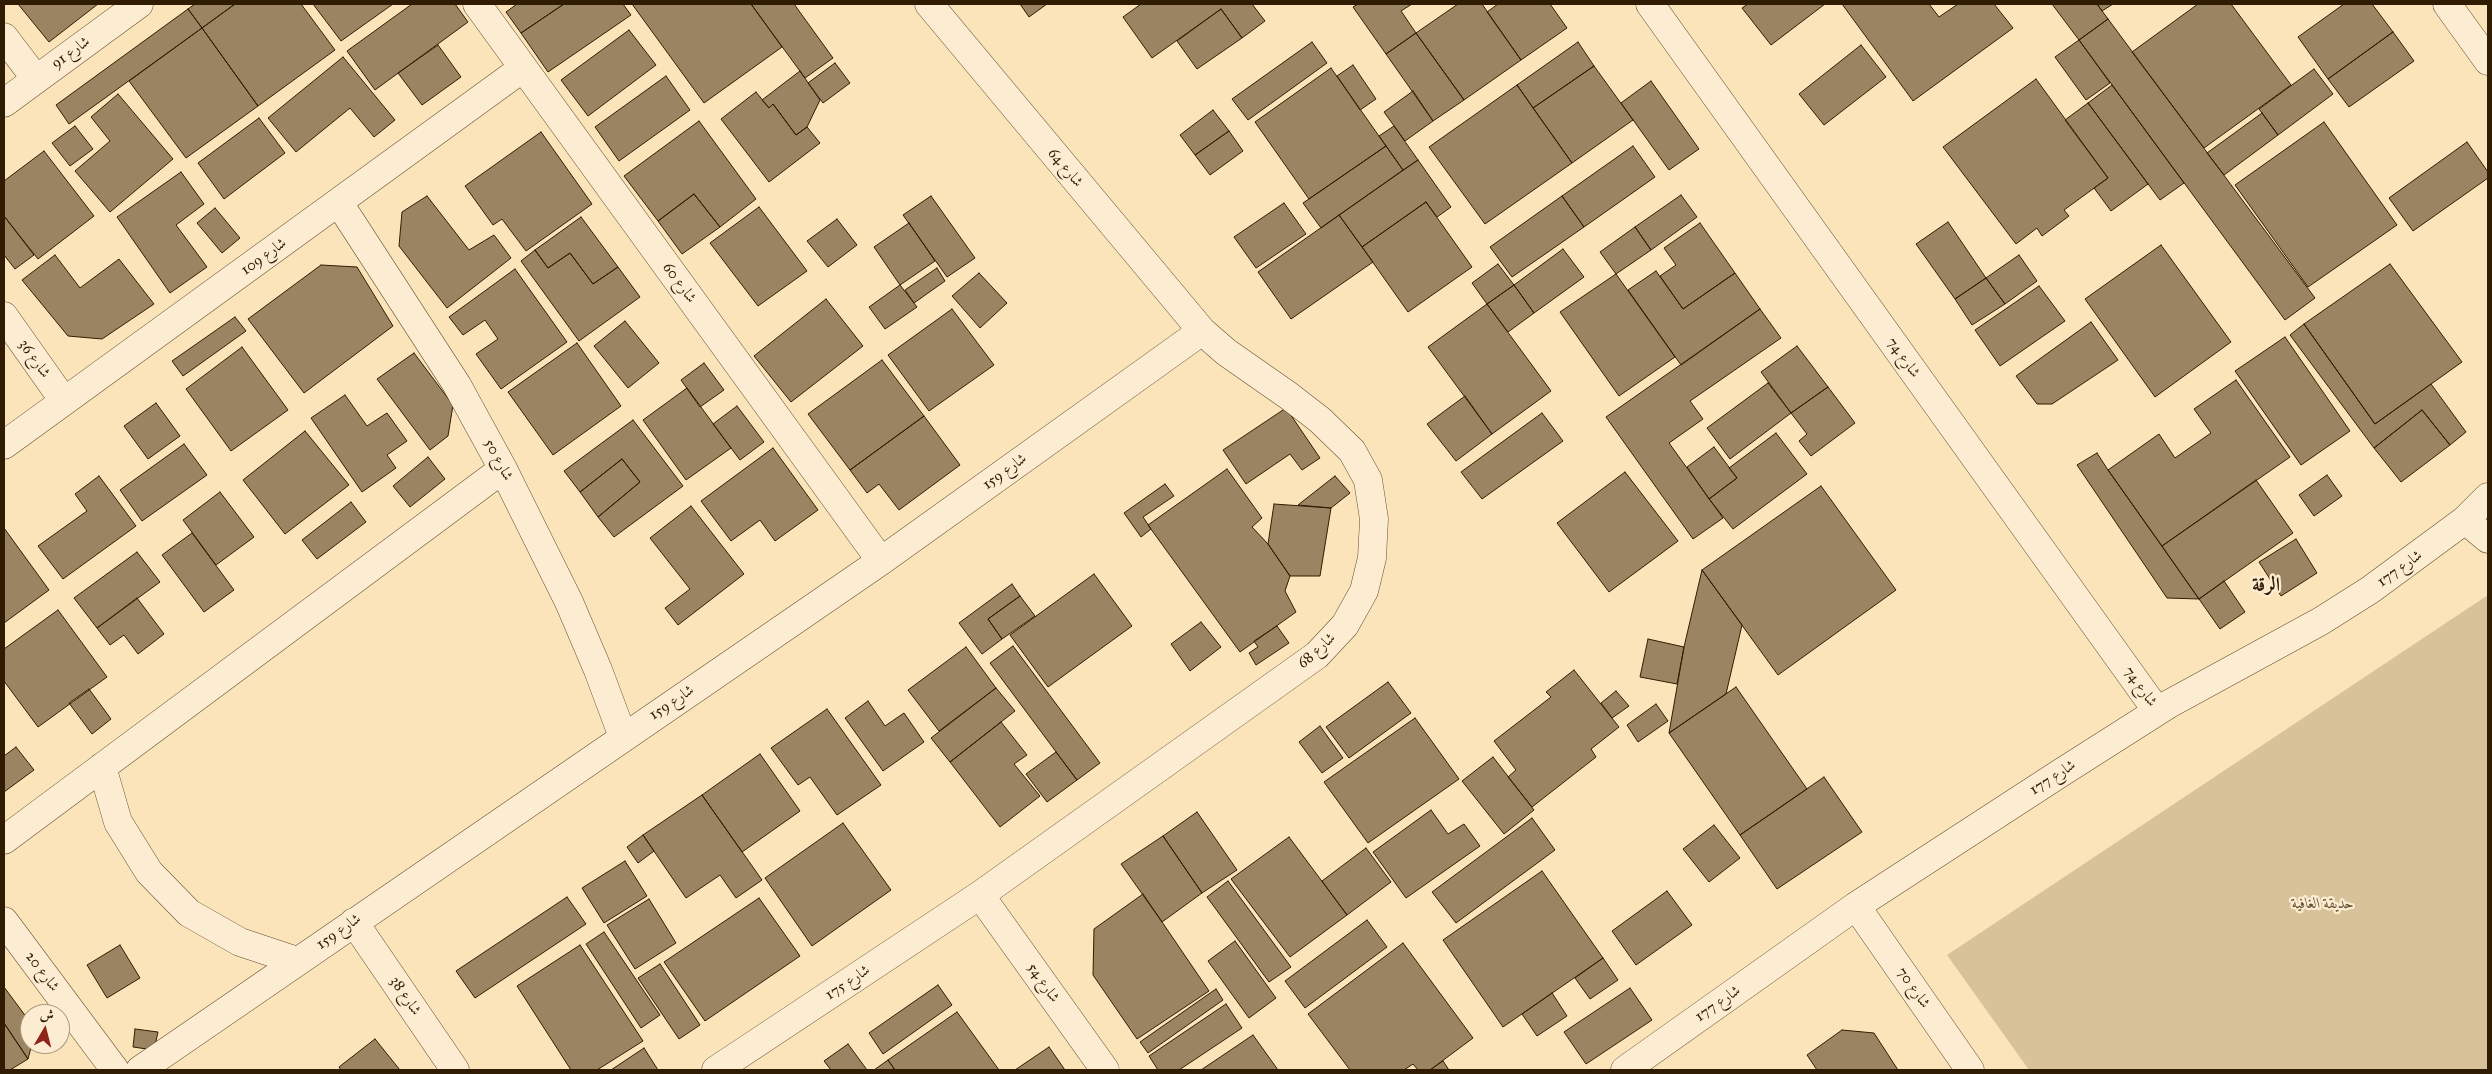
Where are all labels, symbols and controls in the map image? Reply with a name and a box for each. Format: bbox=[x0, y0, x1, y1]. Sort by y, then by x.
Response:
street label: شارع 91 bbox=[48, 33, 94, 73]
street label: شارع 64 bbox=[1044, 145, 1086, 191]
street label: شارع 109 bbox=[238, 234, 290, 280]
street label: شارع 60 bbox=[658, 259, 700, 307]
street label: شارع 74 bbox=[1882, 334, 1924, 382]
street label: شارع 36 bbox=[14, 336, 54, 382]
street label: شارع 50 bbox=[479, 436, 517, 484]
street label: شارع 159 bbox=[979, 450, 1031, 494]
street label: شارع 177 bbox=[2374, 547, 2426, 591]
district label: الرقة bbox=[2252, 574, 2280, 598]
street label: شارع 68 bbox=[1294, 629, 1340, 673]
street label: شارع 74 bbox=[2119, 663, 2161, 711]
street label: شارع 159 bbox=[646, 682, 698, 724]
street label: شارع 177 bbox=[2027, 757, 2079, 799]
park label: حديقة الغافية bbox=[2292, 895, 2354, 913]
street label: شارع 159 bbox=[313, 910, 365, 954]
street label: شارع 20 bbox=[21, 948, 63, 996]
street label: شارع 54 bbox=[1023, 960, 1063, 1006]
street label: شارع 175 bbox=[822, 962, 874, 1004]
street label: شارع 70 bbox=[1892, 964, 1934, 1012]
street label: شارع 38 bbox=[385, 973, 425, 1019]
street label: شارع 177 bbox=[1692, 982, 1744, 1026]
north arrow bbox=[20, 1004, 70, 1054]
text: ش bbox=[39, 1005, 55, 1024]

